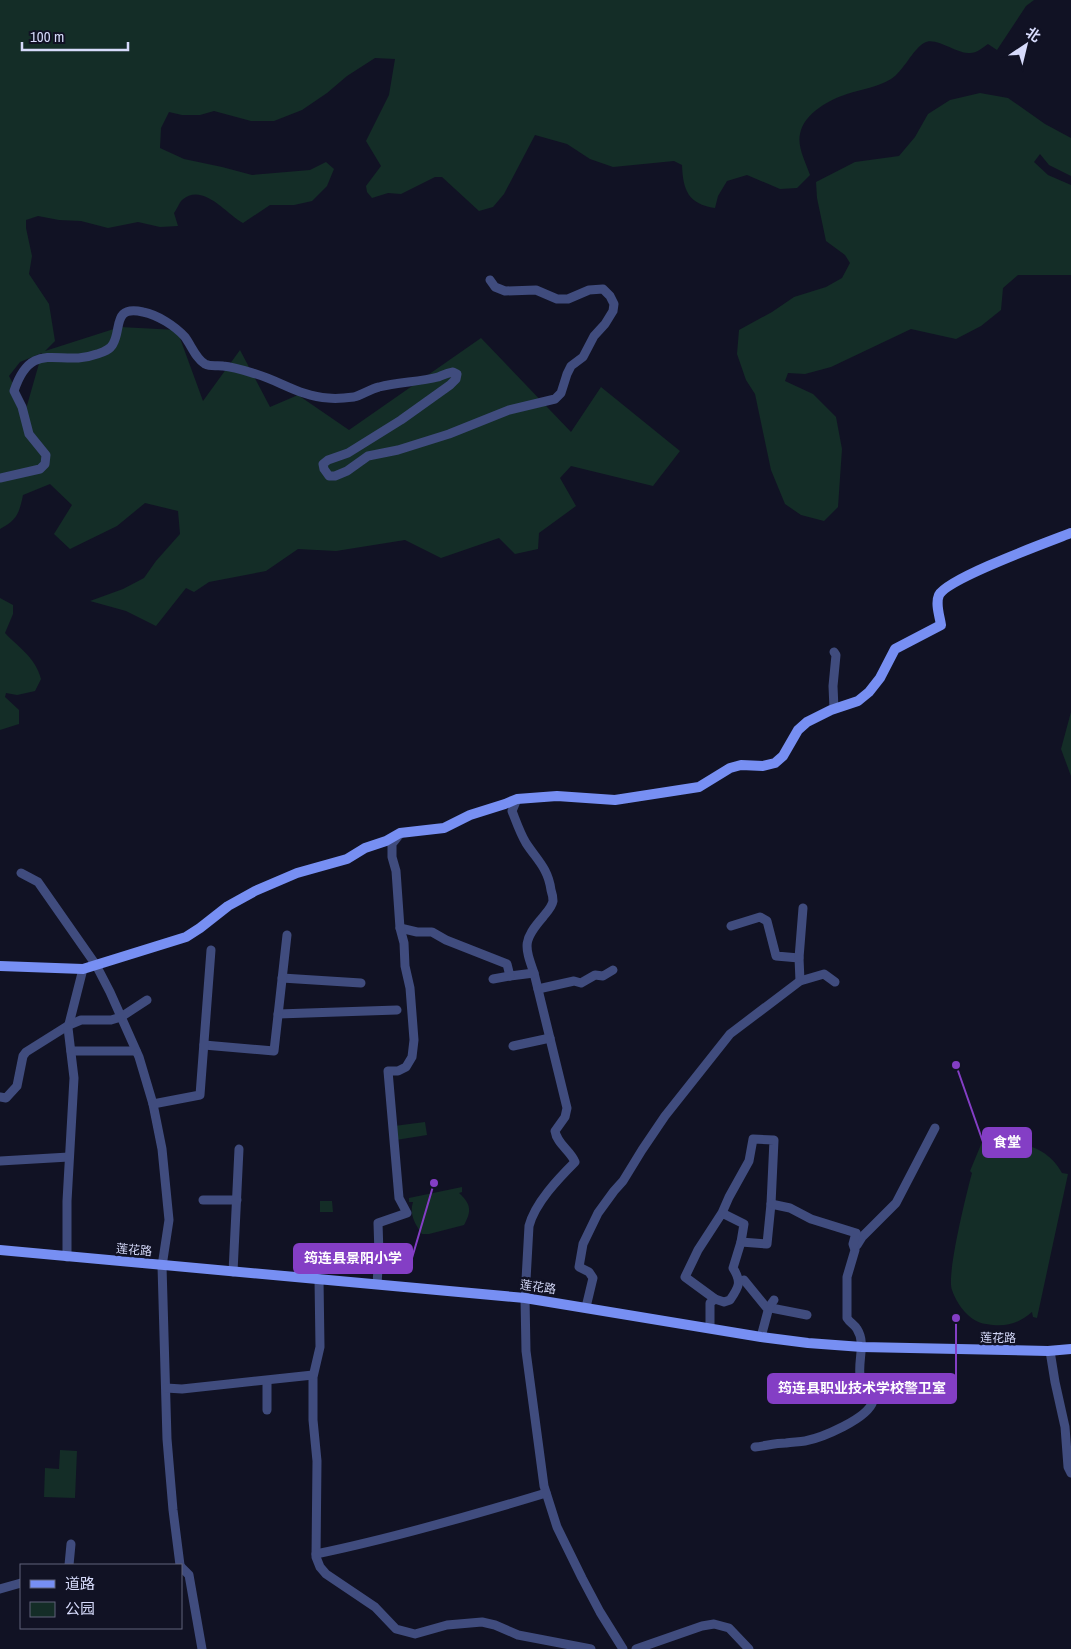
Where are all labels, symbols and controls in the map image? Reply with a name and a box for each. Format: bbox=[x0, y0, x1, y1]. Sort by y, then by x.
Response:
scale bar bbox=[22, 20, 129, 52]
north arrow bbox=[1001, 20, 1051, 70]
text: 北 bbox=[1023, 23, 1044, 46]
text: 100 m bbox=[30, 26, 64, 47]
callout: 食堂 bbox=[983, 1128, 1031, 1157]
text: 食堂 bbox=[993, 1133, 1021, 1151]
street label: 莲花路 bbox=[115, 1240, 153, 1260]
callout: 筠连县景阳小学 bbox=[294, 1244, 412, 1273]
text: 筠连县景阳小学 bbox=[304, 1249, 402, 1267]
street label: 莲花路 bbox=[519, 1277, 557, 1297]
street label: 莲花路 bbox=[980, 1330, 1016, 1346]
callout: 筠连县职业技术学校警卫室 bbox=[768, 1374, 956, 1403]
text: 筠连县职业技术学校警卫室 bbox=[778, 1379, 946, 1397]
legend bbox=[20, 1564, 182, 1629]
text: 道路 bbox=[65, 1573, 95, 1594]
text: 公园 bbox=[65, 1598, 95, 1619]

